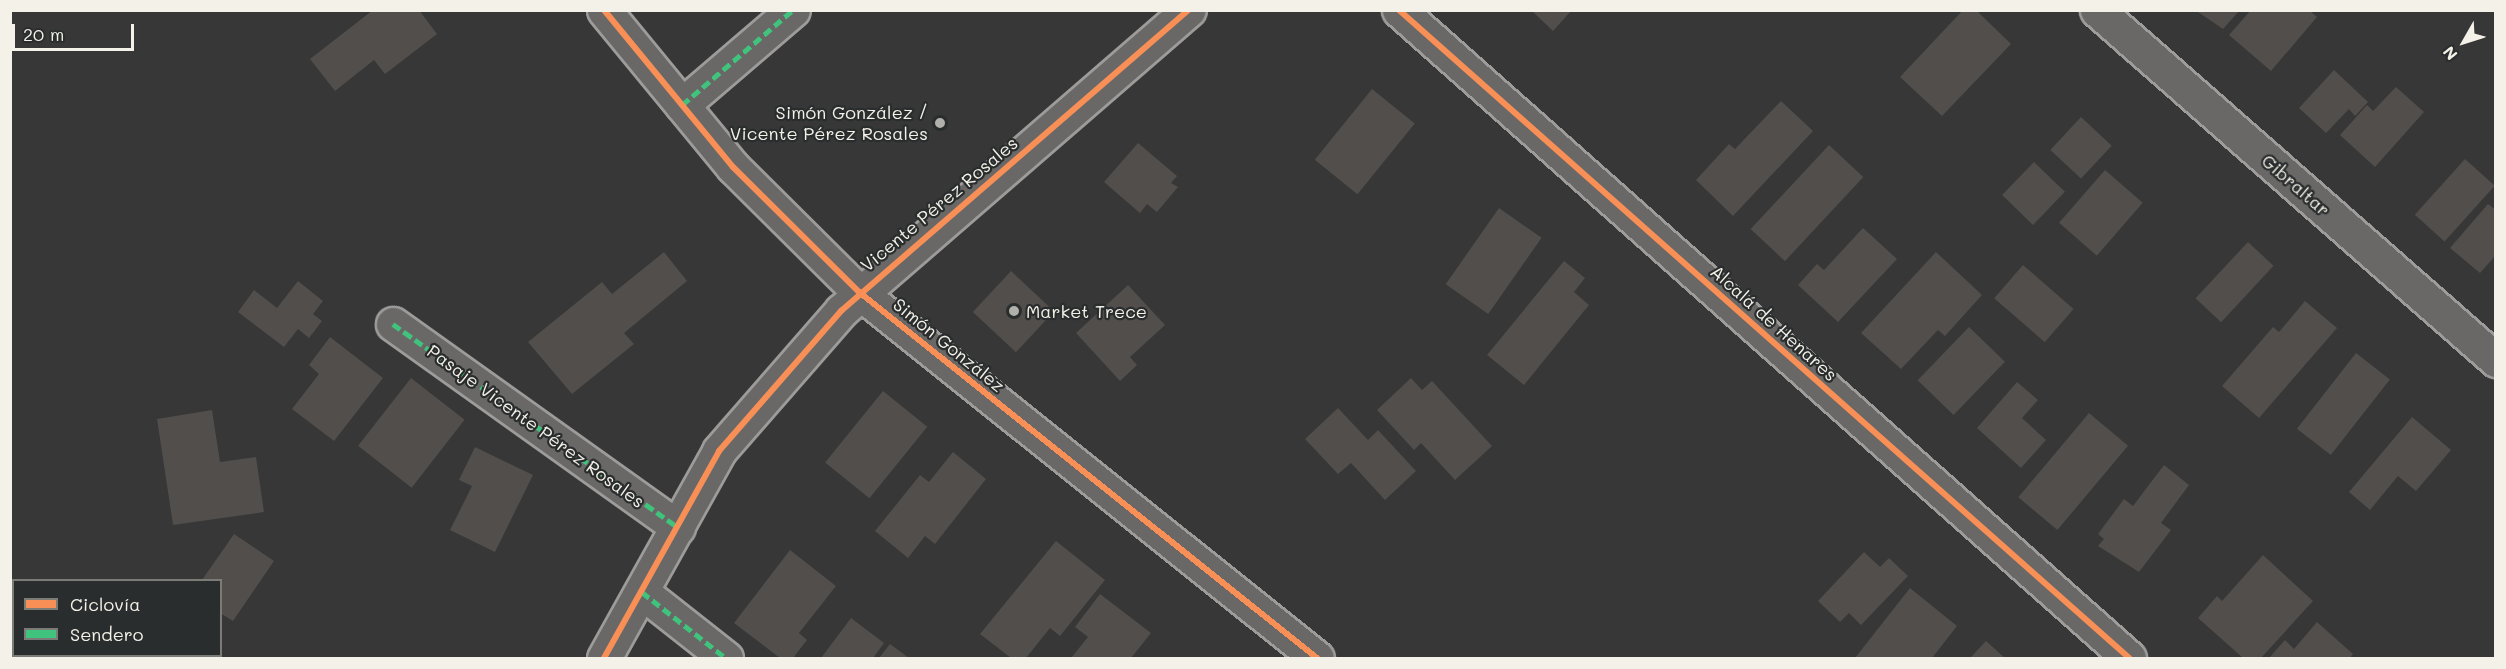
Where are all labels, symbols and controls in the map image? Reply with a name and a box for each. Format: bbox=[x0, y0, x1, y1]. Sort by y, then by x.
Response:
scale bar bbox=[15, 12, 136, 50]
north arrow bbox=[2434, 12, 2494, 72]
text: 20 m bbox=[23, 22, 64, 46]
text: N bbox=[2438, 42, 2462, 65]
place label: Simón González / Vicente Pérez Rosales bbox=[730, 102, 928, 144]
marker: Simón González / Vicente Pérez Rosales bbox=[933, 116, 947, 130]
street label: Vicente Pérez Rosales bbox=[856, 132, 1022, 276]
street label: Gibraltar bbox=[2257, 150, 2335, 220]
street label: Alcalá de Henares bbox=[1706, 261, 1842, 385]
street label: Simón González bbox=[889, 293, 1009, 397]
place label: Market Trece bbox=[1026, 300, 1147, 322]
marker: Market Trece bbox=[1007, 304, 1021, 318]
street label: Pasaje Vicente Pérez Rosales bbox=[423, 340, 649, 512]
legend bbox=[12, 579, 222, 657]
text: Ciclovía bbox=[70, 592, 141, 616]
text: Sendero bbox=[70, 622, 144, 646]

